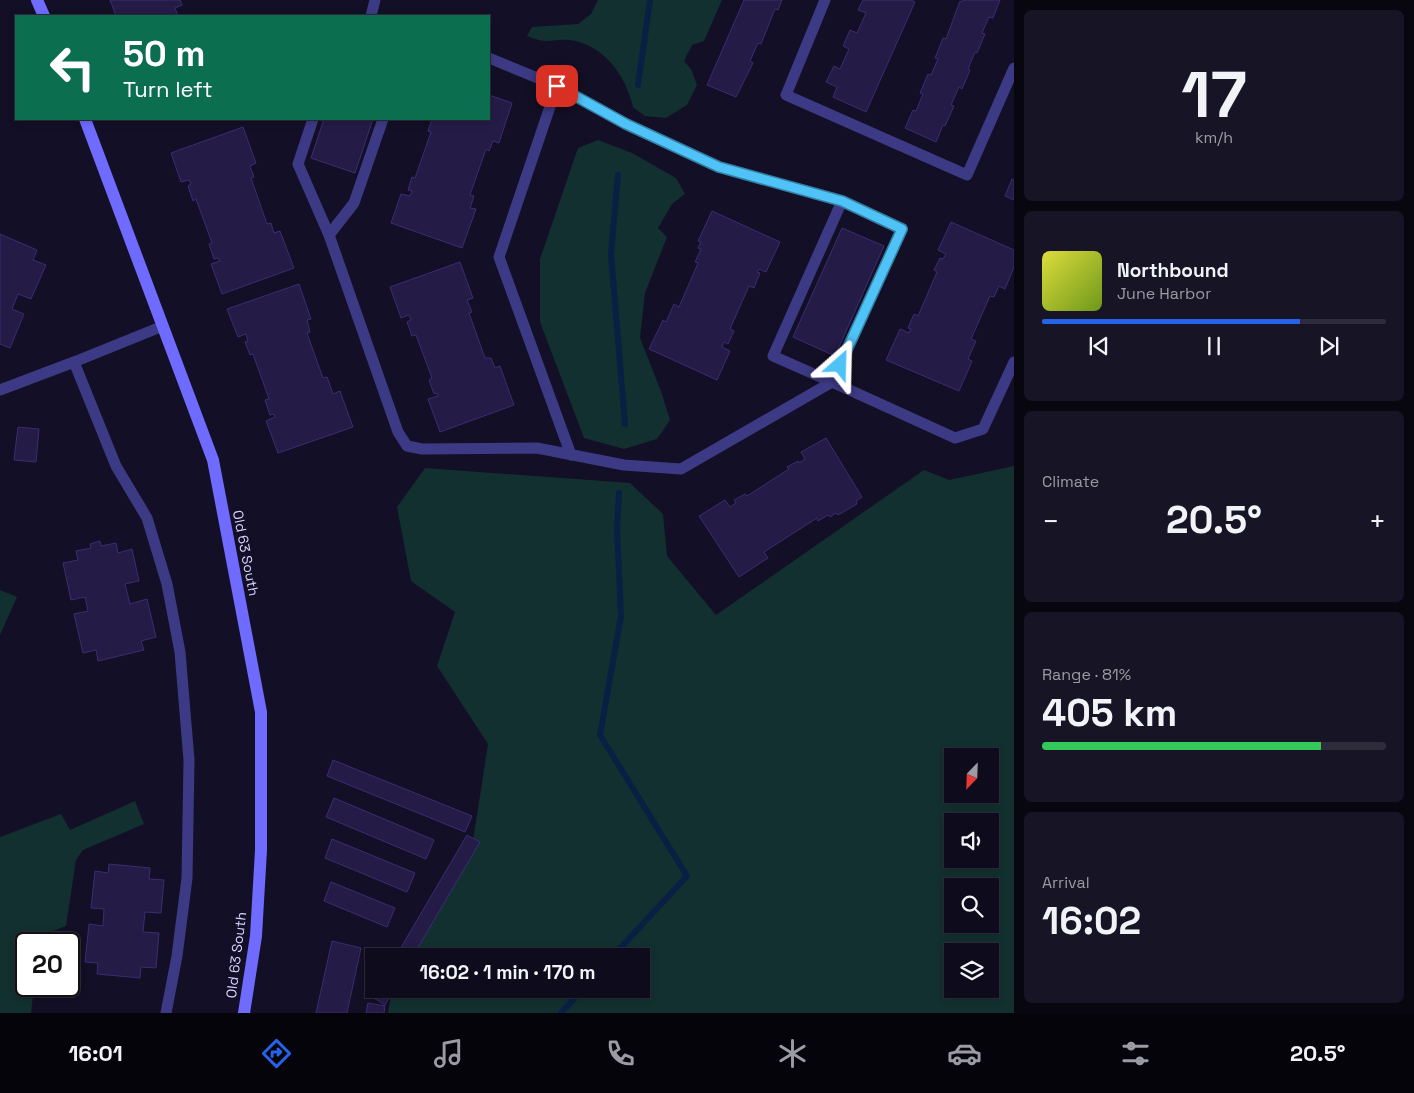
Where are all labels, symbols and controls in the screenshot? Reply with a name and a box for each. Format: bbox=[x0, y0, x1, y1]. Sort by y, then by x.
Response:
text: 50 m bbox=[123, 32, 205, 76]
icon: left bbox=[40, 35, 105, 100]
text: 17 bbox=[1181, 53, 1247, 136]
pin bbox=[536, 65, 578, 107]
icon: arrive bbox=[543, 72, 571, 100]
text: Turn left bbox=[123, 75, 213, 103]
text: km/h bbox=[1195, 127, 1233, 148]
text: Northbound bbox=[1117, 258, 1229, 283]
text: June Harbor bbox=[1117, 283, 1211, 304]
icon: previous bbox=[1085, 332, 1113, 360]
icon: pause bbox=[1200, 332, 1228, 360]
icon: next bbox=[1315, 332, 1343, 360]
position arrow bbox=[813, 338, 865, 390]
text: Climate bbox=[1042, 471, 1099, 492]
text: 20.5° bbox=[1166, 496, 1262, 544]
text: − bbox=[1042, 503, 1059, 539]
text: + bbox=[1369, 503, 1386, 539]
street label: Old 63 South bbox=[229, 509, 263, 597]
text: Range · 81% bbox=[1042, 664, 1131, 685]
text: 405 km bbox=[1042, 689, 1177, 737]
north arrow bbox=[944, 748, 999, 802]
map controls bbox=[944, 748, 999, 998]
button: sound bbox=[944, 813, 999, 868]
text: Arrival bbox=[1042, 872, 1090, 893]
button: search bbox=[944, 878, 999, 933]
text: 16:02 bbox=[1042, 897, 1141, 945]
street label: Old 63 South bbox=[222, 911, 250, 999]
speed limit sign: 20 bbox=[15, 932, 80, 997]
button: layers bbox=[944, 943, 999, 998]
text: 16:02 · 1 min · 170 m bbox=[420, 960, 595, 985]
icon: directions bbox=[259, 1036, 294, 1071]
icon: music bbox=[431, 1036, 466, 1071]
icon: phone bbox=[603, 1036, 638, 1071]
icon: climate bbox=[775, 1036, 810, 1071]
icon: car bbox=[947, 1036, 982, 1071]
icon: filters bbox=[1118, 1036, 1153, 1071]
text: 16:01 bbox=[68, 1039, 123, 1067]
text: 20.5° bbox=[1290, 1039, 1346, 1067]

